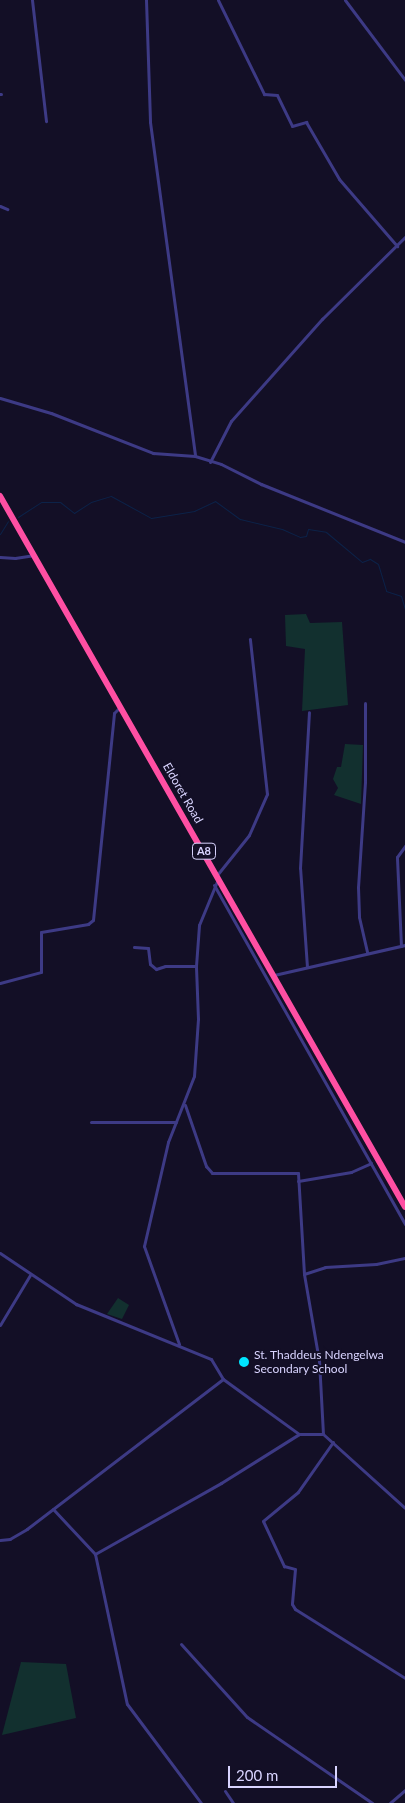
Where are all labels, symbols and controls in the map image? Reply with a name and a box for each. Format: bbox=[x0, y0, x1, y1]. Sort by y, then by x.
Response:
street label: Eldoret Road bbox=[160, 760, 206, 826]
road number: A8 bbox=[192, 842, 216, 859]
place label: St. Thaddeus Ndengelwa Secondary School bbox=[254, 1348, 384, 1376]
marker: St. Thaddeus Ndengelwa Secondary School bbox=[238, 1356, 250, 1368]
scale bar bbox=[230, 1756, 339, 1788]
text: 200 m bbox=[236, 1766, 278, 1784]

